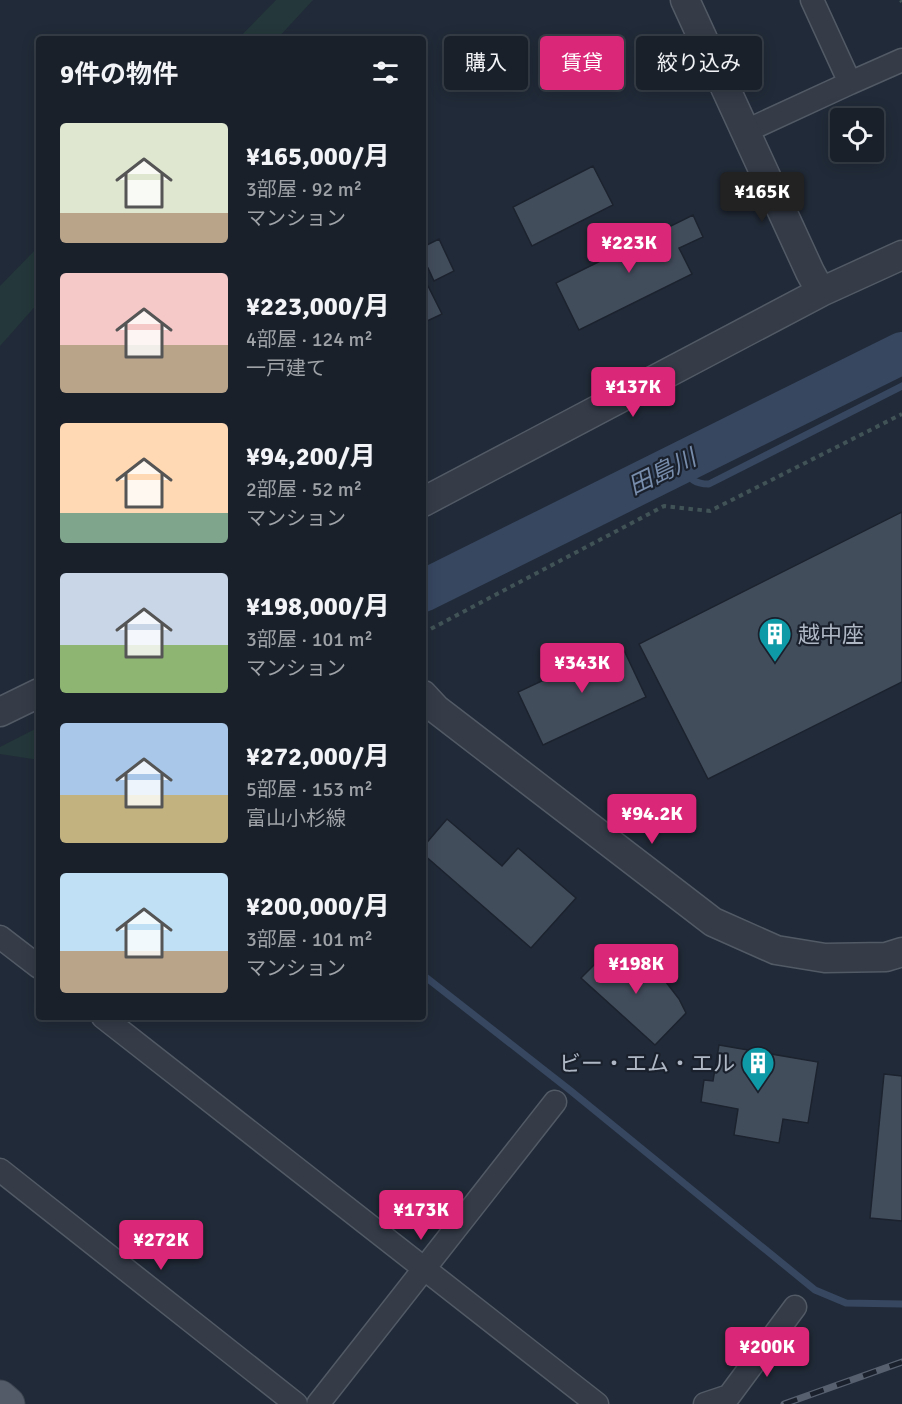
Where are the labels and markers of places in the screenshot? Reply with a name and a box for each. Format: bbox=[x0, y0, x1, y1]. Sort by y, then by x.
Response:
pin: ¥165K bbox=[720, 172, 804, 223]
pin: ¥223K bbox=[587, 223, 671, 274]
pin: ¥137K bbox=[591, 367, 675, 418]
building icon: 越中座 bbox=[757, 616, 793, 663]
place label: 越中座 bbox=[798, 621, 864, 648]
pin: ¥343K bbox=[540, 643, 624, 694]
pin: ¥94.2K bbox=[603, 794, 701, 845]
pin: ¥198K bbox=[594, 944, 678, 995]
building icon: ビー・エム・エル bbox=[740, 1045, 776, 1092]
place label: ビー・エム・エル bbox=[559, 1050, 735, 1077]
pin: ¥173K bbox=[379, 1190, 463, 1241]
pin: ¥272K bbox=[119, 1220, 203, 1271]
pin: ¥200K bbox=[725, 1327, 809, 1378]

